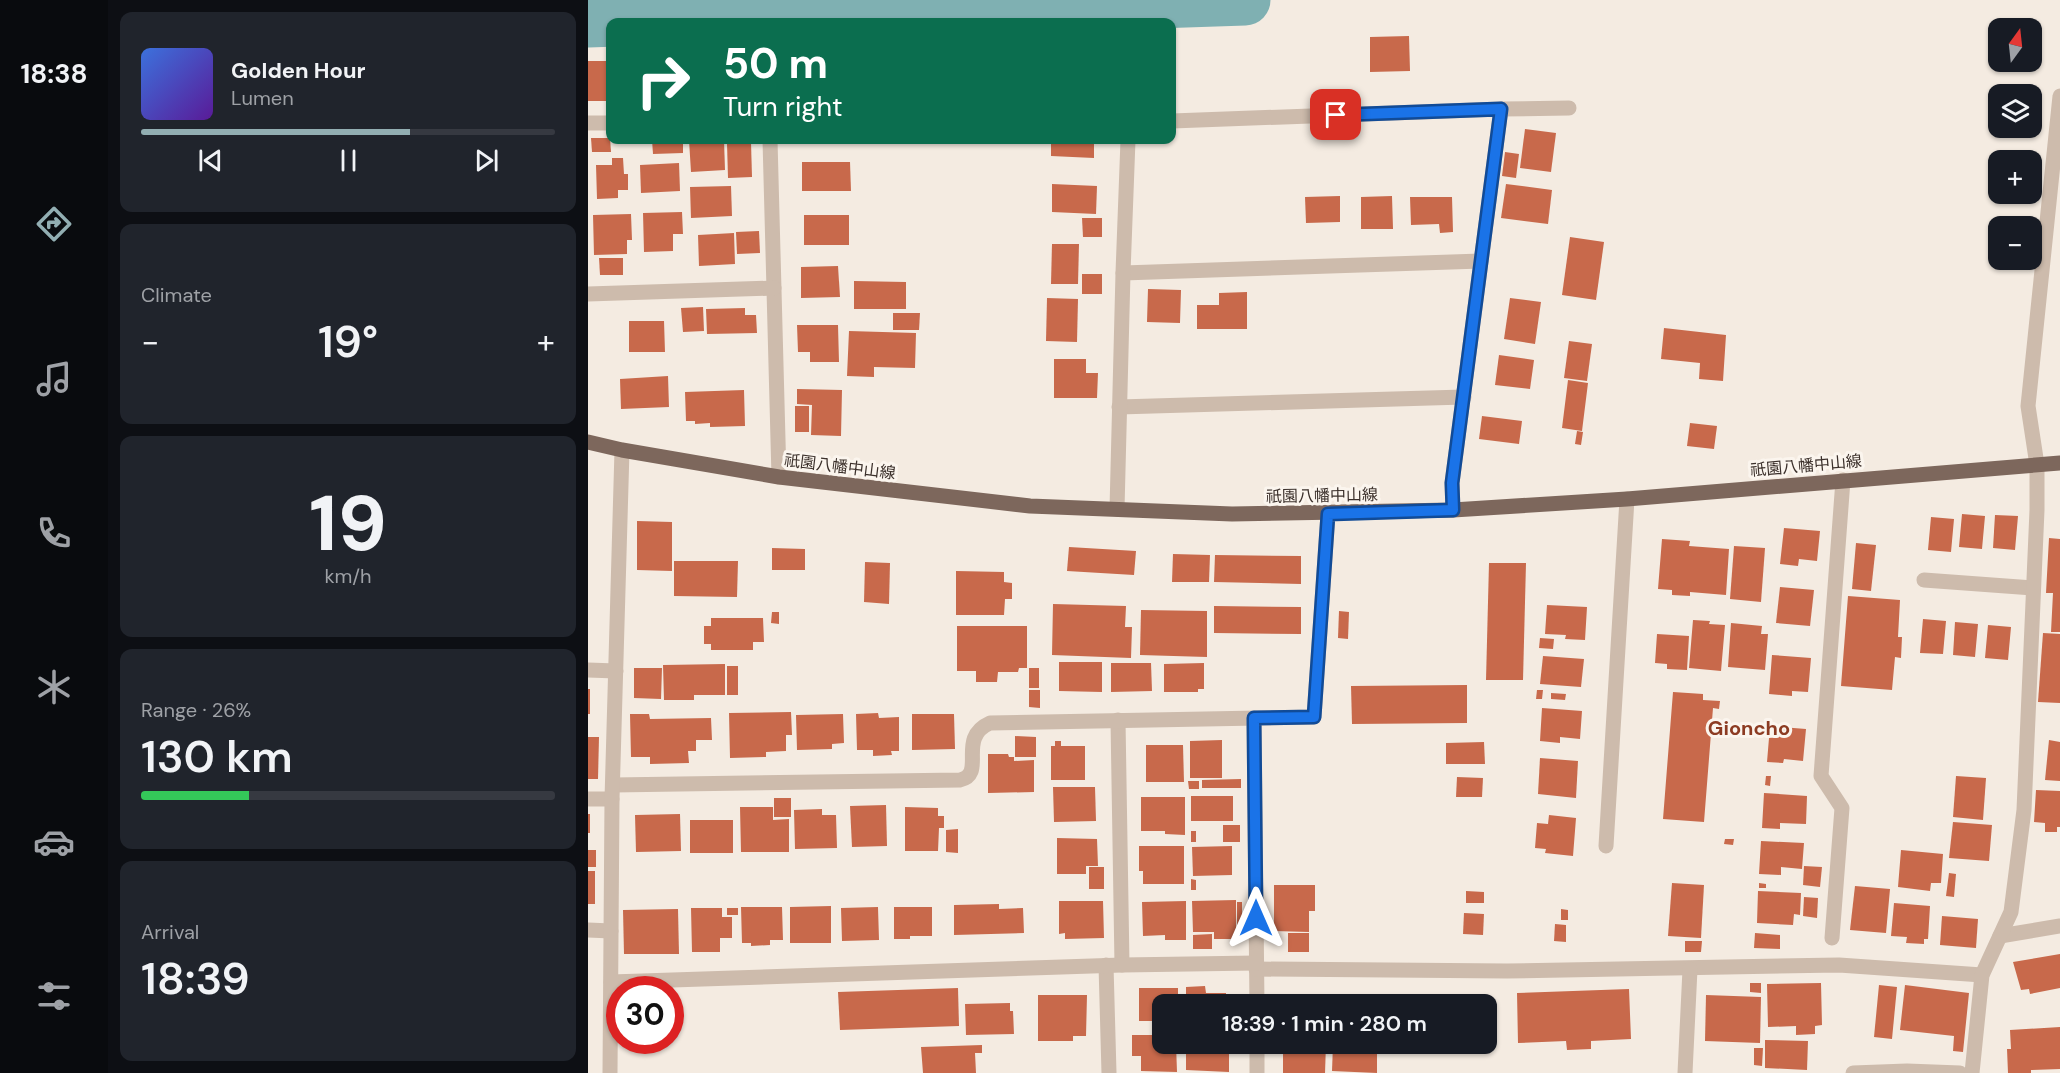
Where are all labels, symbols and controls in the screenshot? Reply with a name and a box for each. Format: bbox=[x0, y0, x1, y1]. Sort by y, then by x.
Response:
north arrow bbox=[1988, 18, 2042, 72]
map controls bbox=[1988, 18, 2042, 270]
text: 50 m bbox=[723, 36, 828, 91]
icon: right bbox=[624, 42, 702, 120]
text: 18:38 bbox=[20, 56, 88, 91]
text: Golden Hour bbox=[231, 56, 366, 85]
button: layers bbox=[1988, 84, 2042, 138]
text: Lumen bbox=[231, 85, 294, 111]
text: Turn right bbox=[723, 89, 843, 124]
pin bbox=[1310, 89, 1361, 140]
icon: arrive bbox=[1319, 98, 1352, 131]
icon: previous bbox=[194, 144, 227, 177]
icon: pause bbox=[332, 144, 365, 177]
icon: next bbox=[470, 144, 503, 177]
button: + bbox=[1988, 150, 2042, 204]
icon: directions bbox=[33, 203, 75, 245]
button: − bbox=[1988, 216, 2042, 270]
text: Climate bbox=[141, 282, 212, 308]
text: 19° bbox=[318, 312, 378, 371]
text: − bbox=[141, 320, 159, 363]
text: + bbox=[537, 320, 555, 363]
icon: music bbox=[33, 358, 75, 400]
street label: 祇園八幡中山線 bbox=[783, 449, 897, 484]
street label: 祇園八幡中山線 bbox=[1749, 450, 1863, 481]
text: 19 bbox=[309, 473, 387, 574]
street label: 祇園八幡中山線 bbox=[1266, 484, 1378, 507]
icon: phone bbox=[33, 512, 75, 554]
text: km/h bbox=[324, 563, 372, 589]
icon: climate bbox=[33, 666, 75, 708]
text: Range · 26% bbox=[141, 697, 251, 723]
district label: Gioncho bbox=[1708, 715, 1790, 741]
text: 130 km bbox=[141, 727, 293, 786]
icon: car bbox=[33, 821, 75, 863]
position arrow bbox=[1224, 886, 1288, 950]
text: Arrival bbox=[141, 919, 199, 945]
text: 18:39 bbox=[141, 949, 250, 1008]
icon: filters bbox=[33, 975, 75, 1017]
speed limit sign: 30 bbox=[606, 976, 684, 1054]
text: 18:39 · 1 min · 280 m bbox=[1222, 1009, 1427, 1038]

